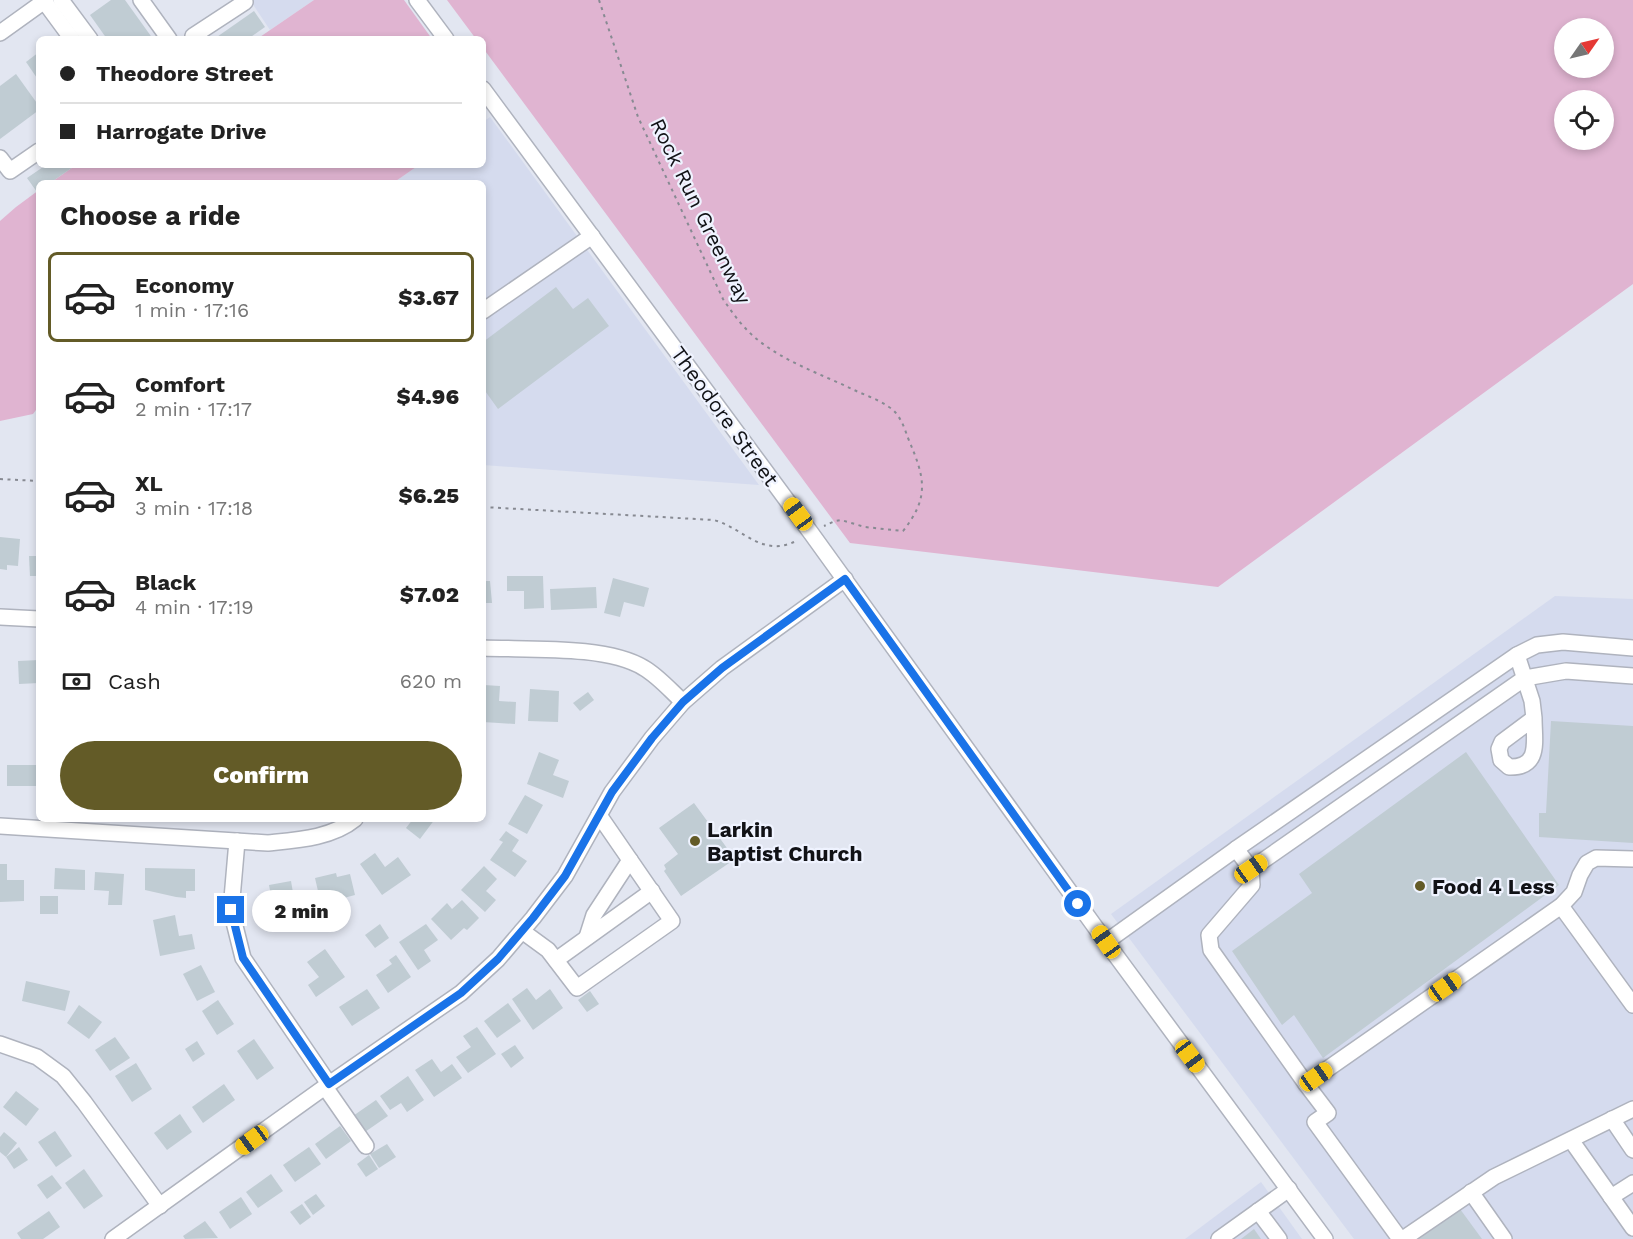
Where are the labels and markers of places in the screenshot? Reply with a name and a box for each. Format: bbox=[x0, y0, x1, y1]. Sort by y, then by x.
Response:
place label: Larkin Baptist Church bbox=[707, 817, 862, 866]
marker: Larkin Baptist Church bbox=[688, 834, 702, 848]
place label: Food 4 Less bbox=[1432, 874, 1555, 899]
marker: Food 4 Less bbox=[1413, 879, 1427, 893]

